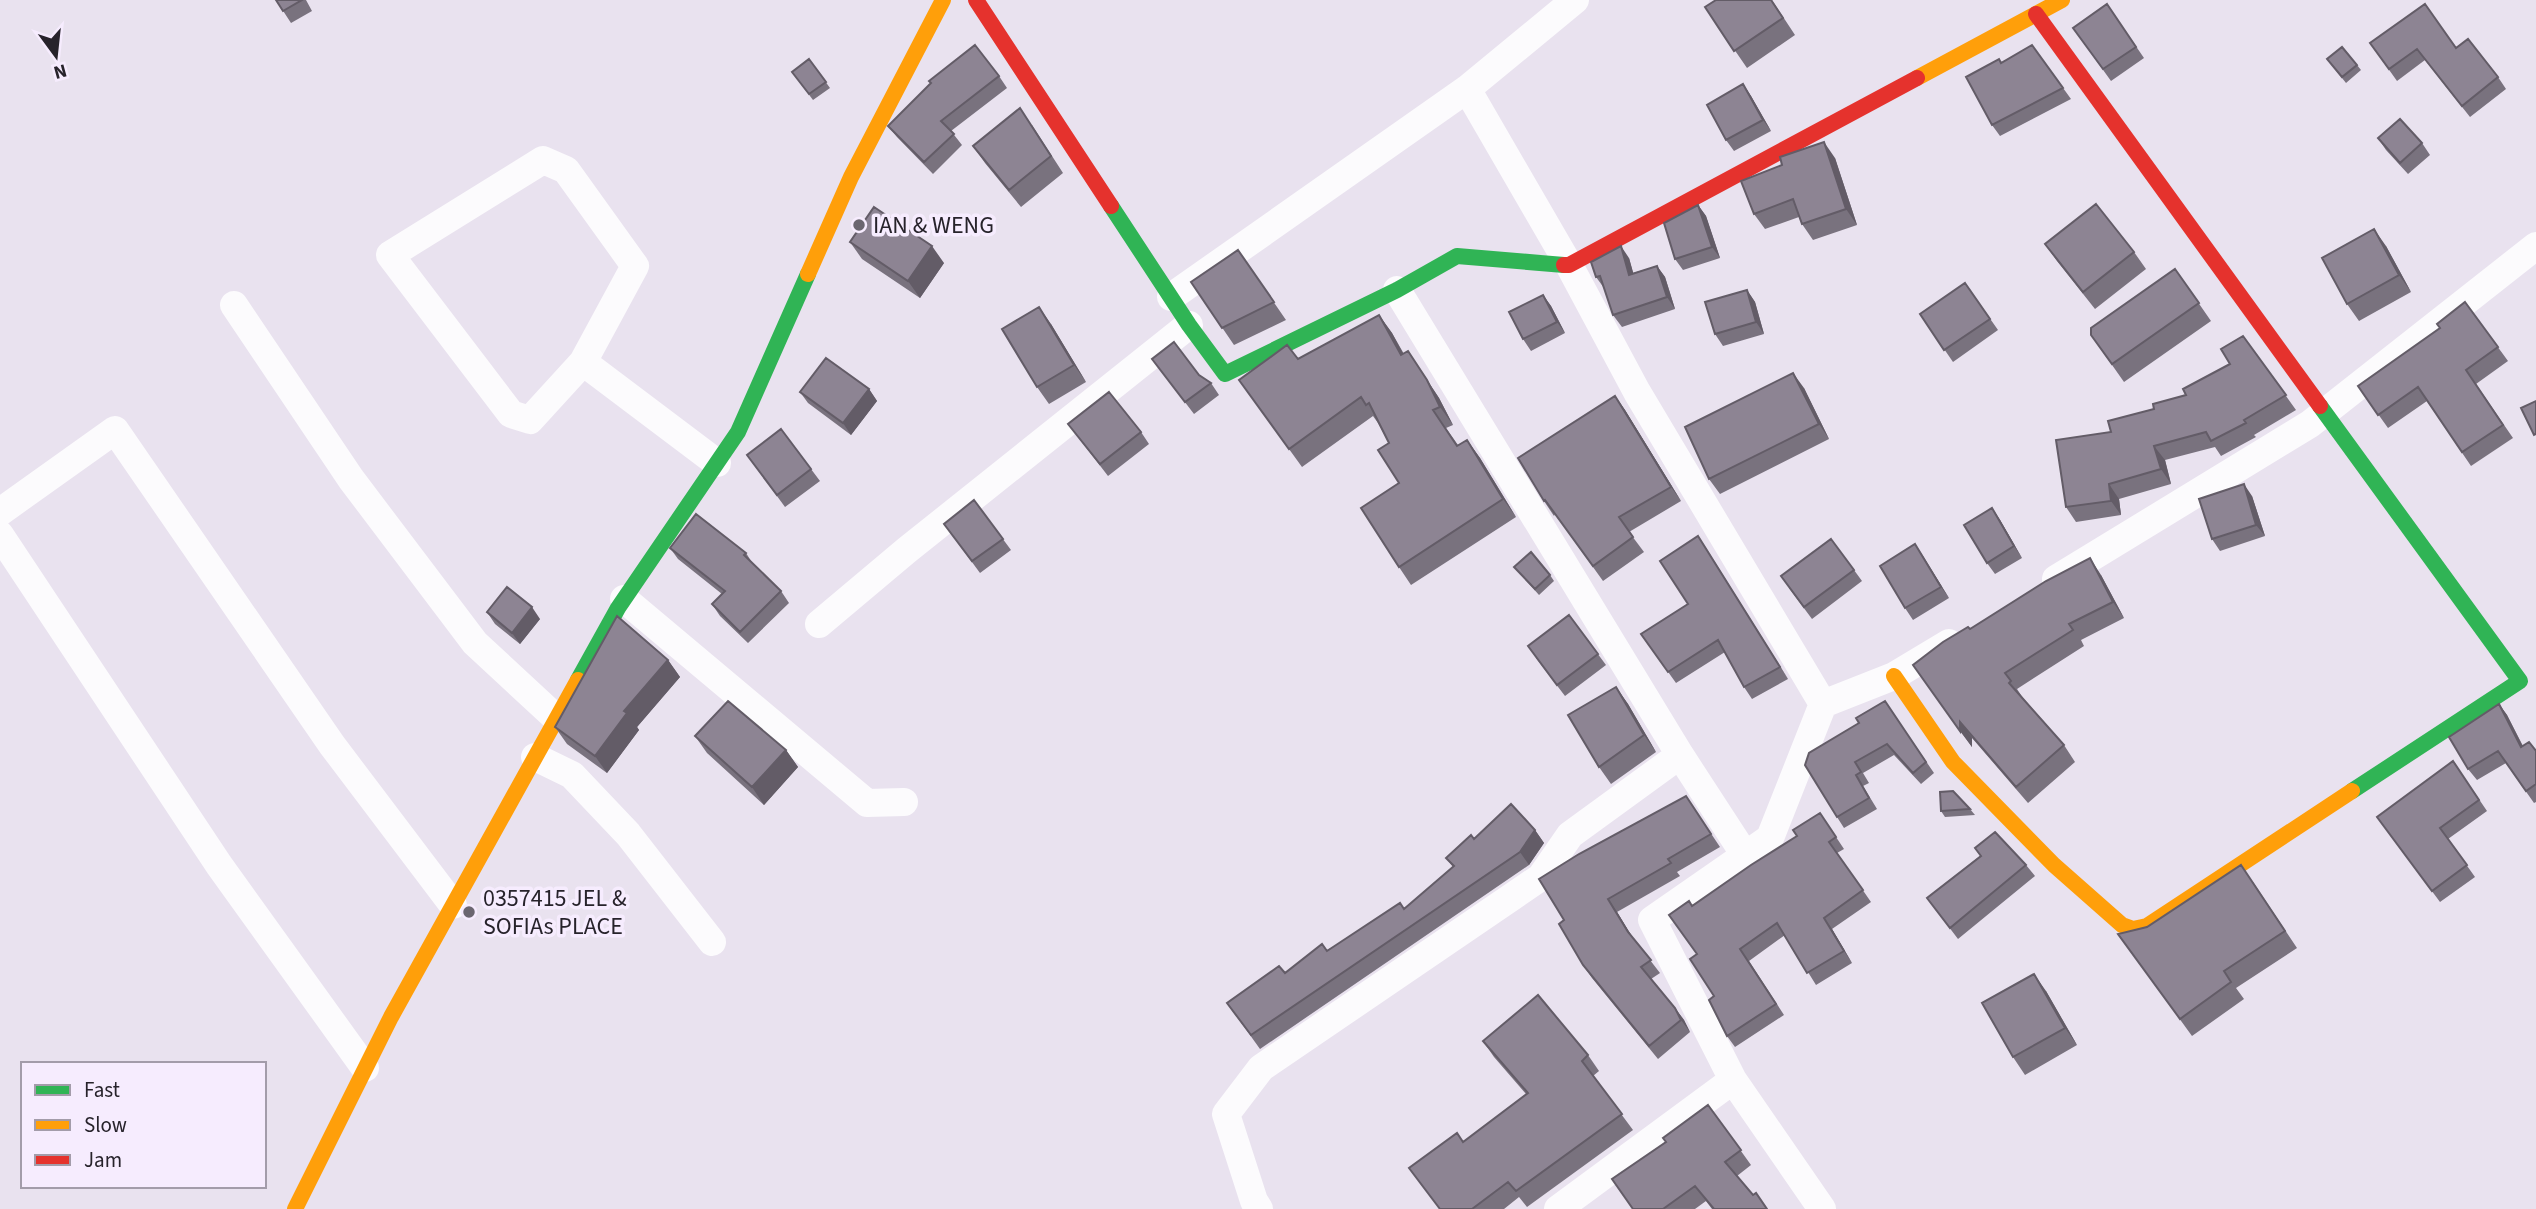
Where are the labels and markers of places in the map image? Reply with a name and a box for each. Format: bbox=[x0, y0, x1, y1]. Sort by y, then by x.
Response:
place label: IAN & WENG bbox=[873, 208, 994, 243]
marker: IAN & WENG bbox=[851, 217, 867, 233]
place label: 0357415 JEL & SOFIAs PLACE bbox=[483, 881, 627, 944]
marker: 0357415 JEL & SOFIAs PLACE bbox=[461, 904, 477, 920]

